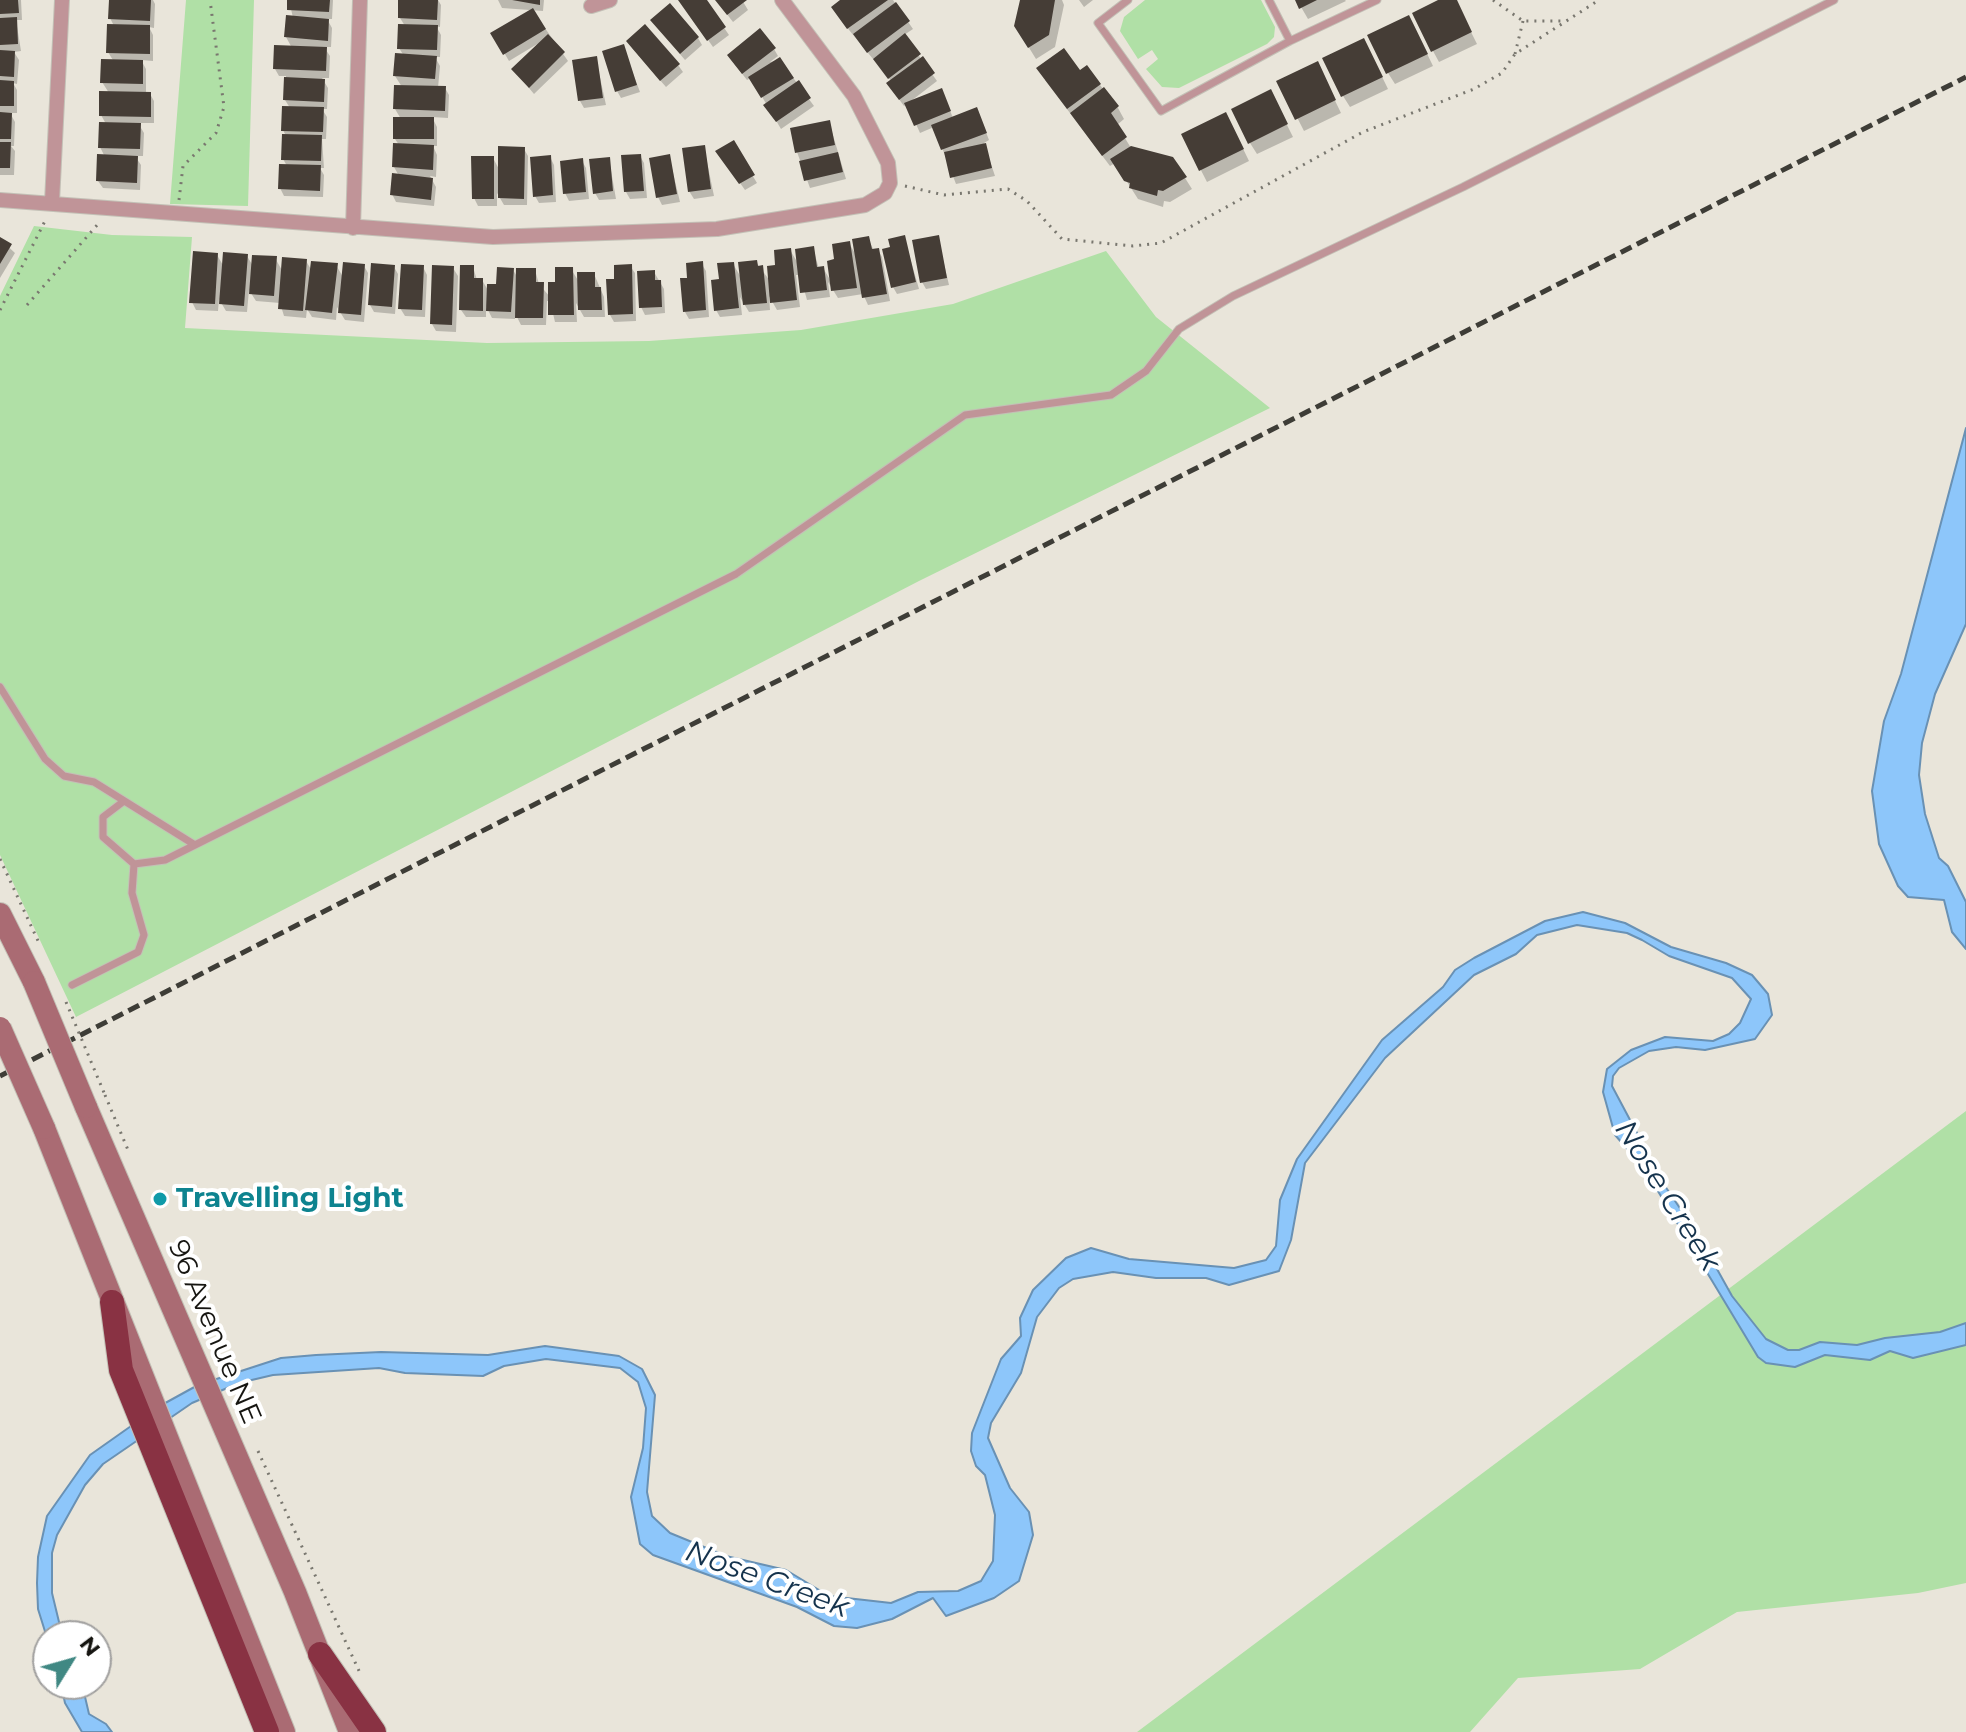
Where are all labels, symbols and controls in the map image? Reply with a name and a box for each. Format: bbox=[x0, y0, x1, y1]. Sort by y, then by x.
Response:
water label: Nose Creek bbox=[1606, 1114, 1728, 1278]
place label: Travelling Light bbox=[176, 1182, 404, 1216]
marker: Travelling Light bbox=[151, 1190, 169, 1208]
street label: 96 Avenue NE bbox=[160, 1235, 268, 1429]
water label: Nose Creek bbox=[680, 1534, 854, 1626]
north arrow bbox=[32, 1620, 112, 1700]
text: N bbox=[74, 1631, 106, 1662]

